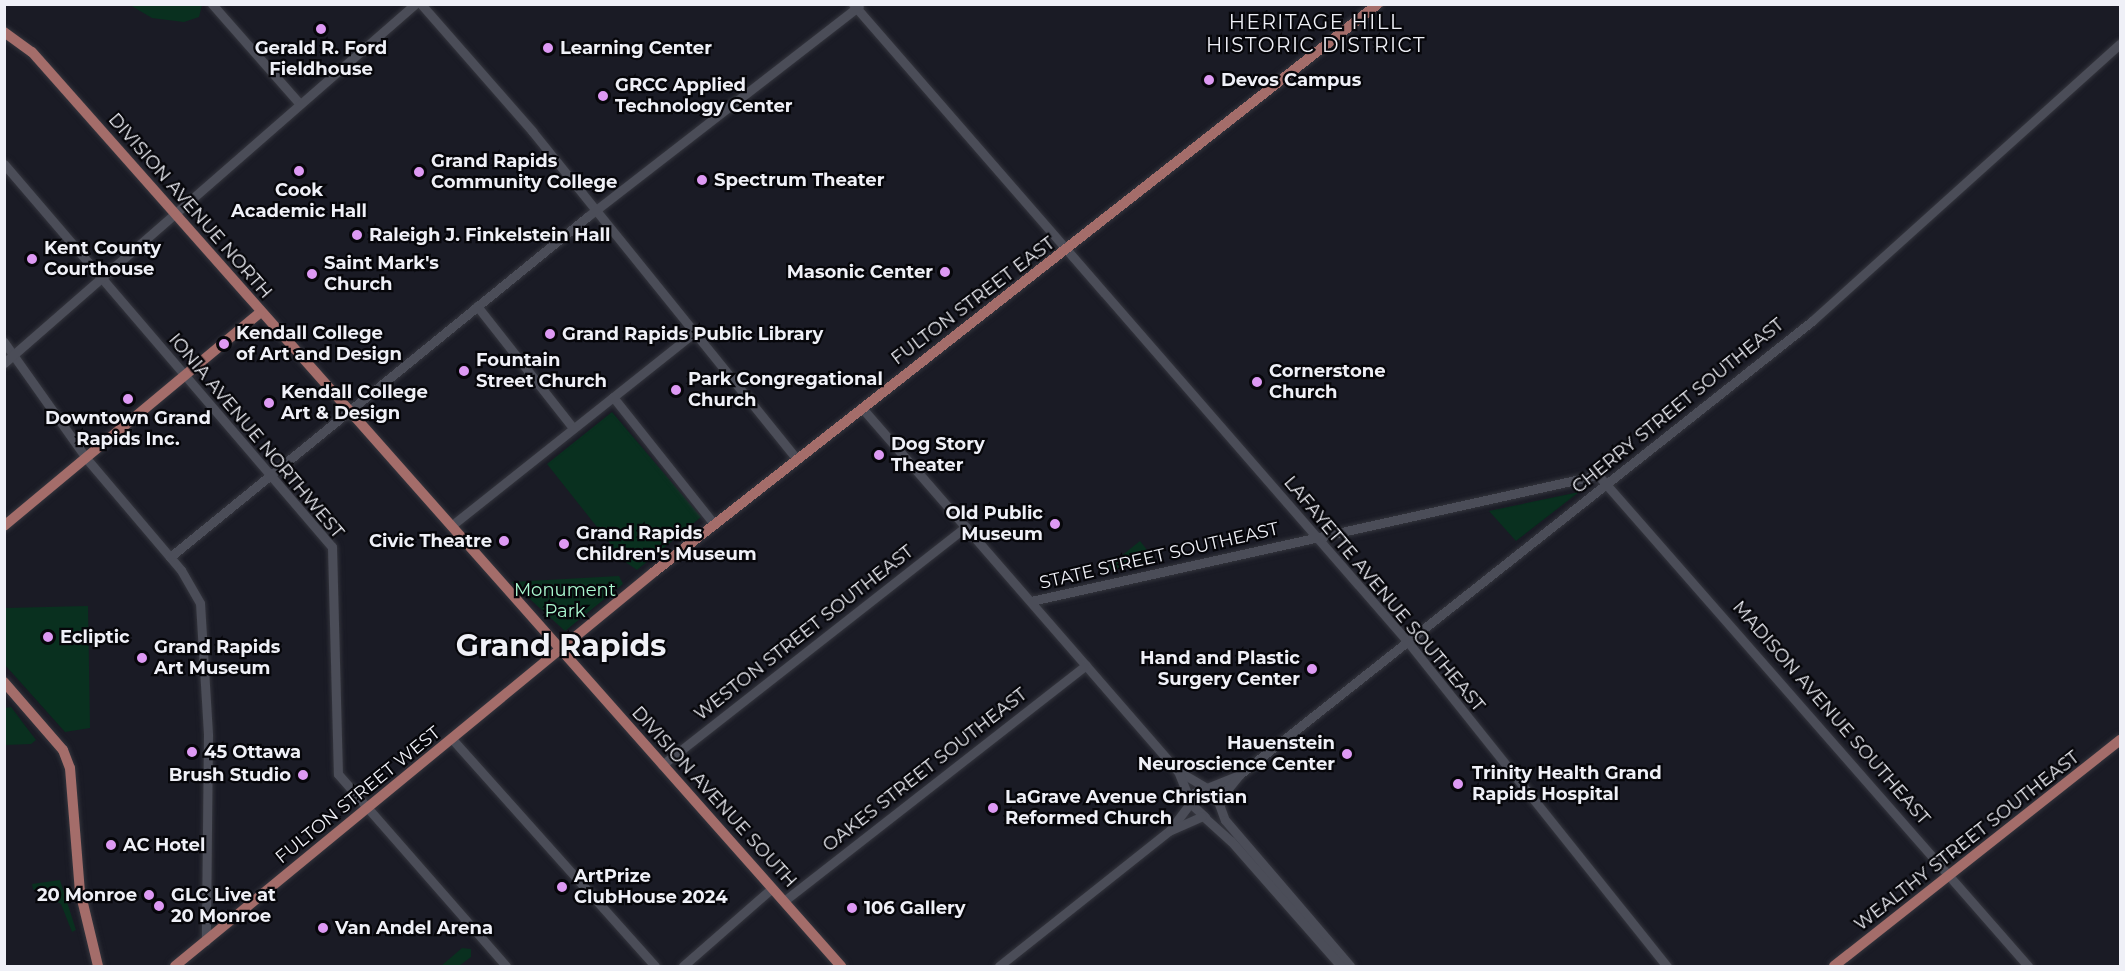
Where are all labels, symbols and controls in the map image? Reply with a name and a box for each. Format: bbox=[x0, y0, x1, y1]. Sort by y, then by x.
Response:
district label: HERITAGE HILL HISTORIC DISTRICT bbox=[1206, 10, 1426, 57]
marker: Gerald R. Ford Fieldhouse bbox=[314, 22, 328, 36]
place label: Learning Center bbox=[560, 37, 712, 59]
place label: Gerald R. Ford Fieldhouse bbox=[255, 38, 387, 80]
marker: Learning Center bbox=[541, 41, 555, 55]
place label: Devos Campus bbox=[1221, 69, 1361, 91]
marker: Devos Campus bbox=[1202, 73, 1216, 87]
place label: GRCC Applied Technology Center bbox=[615, 75, 793, 118]
marker: GRCC Applied Technology Center bbox=[596, 89, 610, 103]
street label: DIVISION AVENUE NORTH bbox=[104, 109, 276, 303]
place label: Grand Rapids Community College bbox=[431, 151, 617, 194]
marker: Cook Academic Hall bbox=[292, 164, 306, 178]
marker: Grand Rapids Community College bbox=[412, 165, 426, 179]
place label: Spectrum Theater bbox=[714, 169, 884, 191]
marker: Spectrum Theater bbox=[695, 173, 709, 187]
place label: Cook Academic Hall bbox=[231, 180, 367, 222]
place label: Raleigh J. Finkelstein Hall bbox=[369, 224, 610, 246]
marker: Raleigh J. Finkelstein Hall bbox=[350, 228, 364, 242]
street label: FULTON STREET EAST bbox=[887, 232, 1059, 370]
place label: Kent County Courthouse bbox=[44, 238, 161, 280]
marker: Kent County Courthouse bbox=[25, 252, 39, 266]
place label: Saint Mark's Church bbox=[324, 253, 439, 296]
place label: Masonic Center bbox=[787, 261, 933, 283]
marker: Masonic Center bbox=[938, 265, 952, 279]
marker: Saint Mark's Church bbox=[305, 267, 319, 281]
street label: CHERRY STREET SOUTHEAST bbox=[1568, 314, 1788, 498]
place label: Kendall College of Art and Design bbox=[236, 323, 402, 366]
place label: Grand Rapids Public Library bbox=[562, 323, 823, 345]
marker: Grand Rapids Public Library bbox=[543, 327, 557, 341]
street label: IONIA AVENUE NORTHWEST bbox=[164, 329, 348, 543]
marker: Kendall College of Art and Design bbox=[217, 337, 231, 351]
place label: Fountain Street Church bbox=[476, 350, 607, 392]
place label: Cornerstone Church bbox=[1269, 361, 1386, 404]
marker: Fountain Street Church bbox=[457, 364, 471, 378]
place label: Park Congregational Church bbox=[688, 369, 883, 412]
marker: Cornerstone Church bbox=[1250, 375, 1264, 389]
place label: Kendall College Art & Design bbox=[281, 382, 428, 424]
marker: Park Congregational Church bbox=[669, 383, 683, 397]
marker: Downtown Grand Rapids Inc. bbox=[121, 392, 135, 406]
marker: Kendall College Art & Design bbox=[262, 396, 276, 410]
place label: Downtown Grand Rapids Inc. bbox=[45, 408, 211, 450]
place label: Dog Story Theater bbox=[891, 434, 985, 476]
marker: Dog Story Theater bbox=[872, 448, 886, 462]
street label: LAFAYETTE AVENUE SOUTHEAST bbox=[1279, 472, 1489, 716]
place label: Old Public Museum bbox=[945, 503, 1043, 546]
marker: Old Public Museum bbox=[1048, 517, 1062, 531]
street label: STATE STREET SOUTHEAST bbox=[1037, 518, 1281, 594]
place label: Grand Rapids Children's Museum bbox=[576, 523, 757, 566]
place label: Civic Theatre bbox=[369, 530, 492, 552]
marker: Civic Theatre bbox=[497, 534, 511, 548]
marker: Grand Rapids Children's Museum bbox=[557, 537, 571, 551]
street label: WESTON STREET SOUTHEAST bbox=[690, 541, 918, 725]
park label: Monument Park bbox=[514, 580, 616, 622]
street label: MADISON AVENUE SOUTHEAST bbox=[1728, 597, 1934, 829]
place label: Ecliptic bbox=[60, 626, 130, 648]
district label: Grand Rapids bbox=[456, 628, 666, 664]
marker: Ecliptic bbox=[41, 630, 55, 644]
place label: Grand Rapids Art Museum bbox=[154, 637, 280, 680]
place label: Hand and Plastic Surgery Center bbox=[1140, 648, 1300, 690]
marker: Grand Rapids Art Museum bbox=[135, 651, 149, 665]
marker: Hand and Plastic Surgery Center bbox=[1305, 662, 1319, 676]
street label: OAKES STREET SOUTHEAST bbox=[819, 684, 1031, 856]
street label: DIVISION AVENUE SOUTH bbox=[627, 702, 801, 892]
street label: FULTON STREET WEST bbox=[271, 722, 445, 868]
place label: Hauenstein Neuroscience Center bbox=[1138, 733, 1335, 776]
place label: 45 Ottawa bbox=[204, 741, 301, 763]
marker: 45 Ottawa bbox=[185, 745, 199, 759]
street label: WEALTHY STREET SOUTHEAST bbox=[1850, 746, 2084, 936]
marker: Hauenstein Neuroscience Center bbox=[1340, 747, 1354, 761]
place label: Trinity Health Grand Rapids Hospital bbox=[1472, 763, 1662, 806]
place label: Brush Studio bbox=[169, 764, 291, 786]
marker: Brush Studio bbox=[296, 768, 310, 782]
marker: Trinity Health Grand Rapids Hospital bbox=[1449, 775, 1467, 793]
place label: LaGrave Avenue Christian Reformed Church bbox=[1005, 787, 1247, 830]
marker: LaGrave Avenue Christian Reformed Church bbox=[986, 801, 1000, 815]
place label: AC Hotel bbox=[123, 834, 205, 856]
marker: AC Hotel bbox=[104, 838, 118, 852]
place label: ArtPrize ClubHouse 2024 bbox=[574, 866, 728, 908]
marker: ArtPrize ClubHouse 2024 bbox=[555, 880, 569, 894]
place label: 20 Monroe bbox=[37, 884, 137, 906]
place label: GLC Live at 20 Monroe bbox=[171, 885, 276, 928]
marker: 20 Monroe bbox=[142, 888, 156, 902]
place label: 106 Gallery bbox=[864, 897, 966, 919]
marker: GLC Live at 20 Monroe bbox=[152, 899, 166, 913]
marker: 106 Gallery bbox=[845, 901, 859, 915]
place label: Van Andel Arena bbox=[335, 917, 493, 939]
marker: Van Andel Arena bbox=[316, 921, 330, 935]

